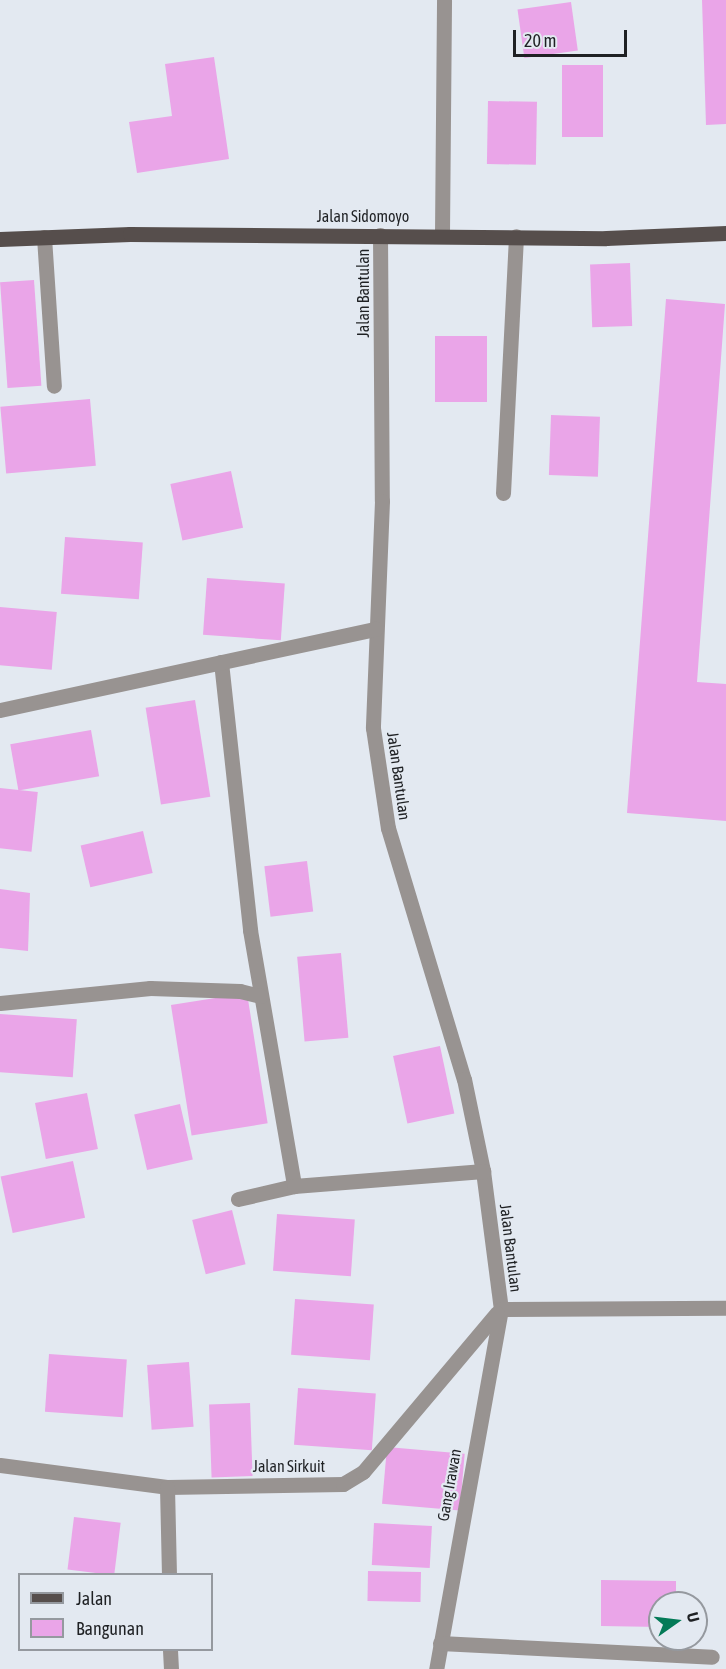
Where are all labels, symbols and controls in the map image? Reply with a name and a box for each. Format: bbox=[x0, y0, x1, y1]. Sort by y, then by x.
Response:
scale bar bbox=[516, 18, 630, 56]
text: 20 m bbox=[524, 30, 556, 51]
street label: Jalan Sidomoyo bbox=[317, 206, 409, 226]
street label: Jalan Bantulan bbox=[353, 249, 373, 337]
street label: Jalan Bantulan bbox=[383, 731, 415, 821]
street label: Jalan Bantulan bbox=[496, 1203, 526, 1293]
street label: Gang Irawan bbox=[433, 1447, 465, 1523]
street label: Jalan Sirkuit bbox=[253, 1456, 325, 1476]
legend bbox=[18, 1573, 213, 1651]
text: Jalan bbox=[76, 1588, 112, 1609]
north arrow bbox=[648, 1591, 708, 1651]
text: U bbox=[684, 1610, 703, 1624]
text: Bangunan bbox=[76, 1618, 144, 1639]

